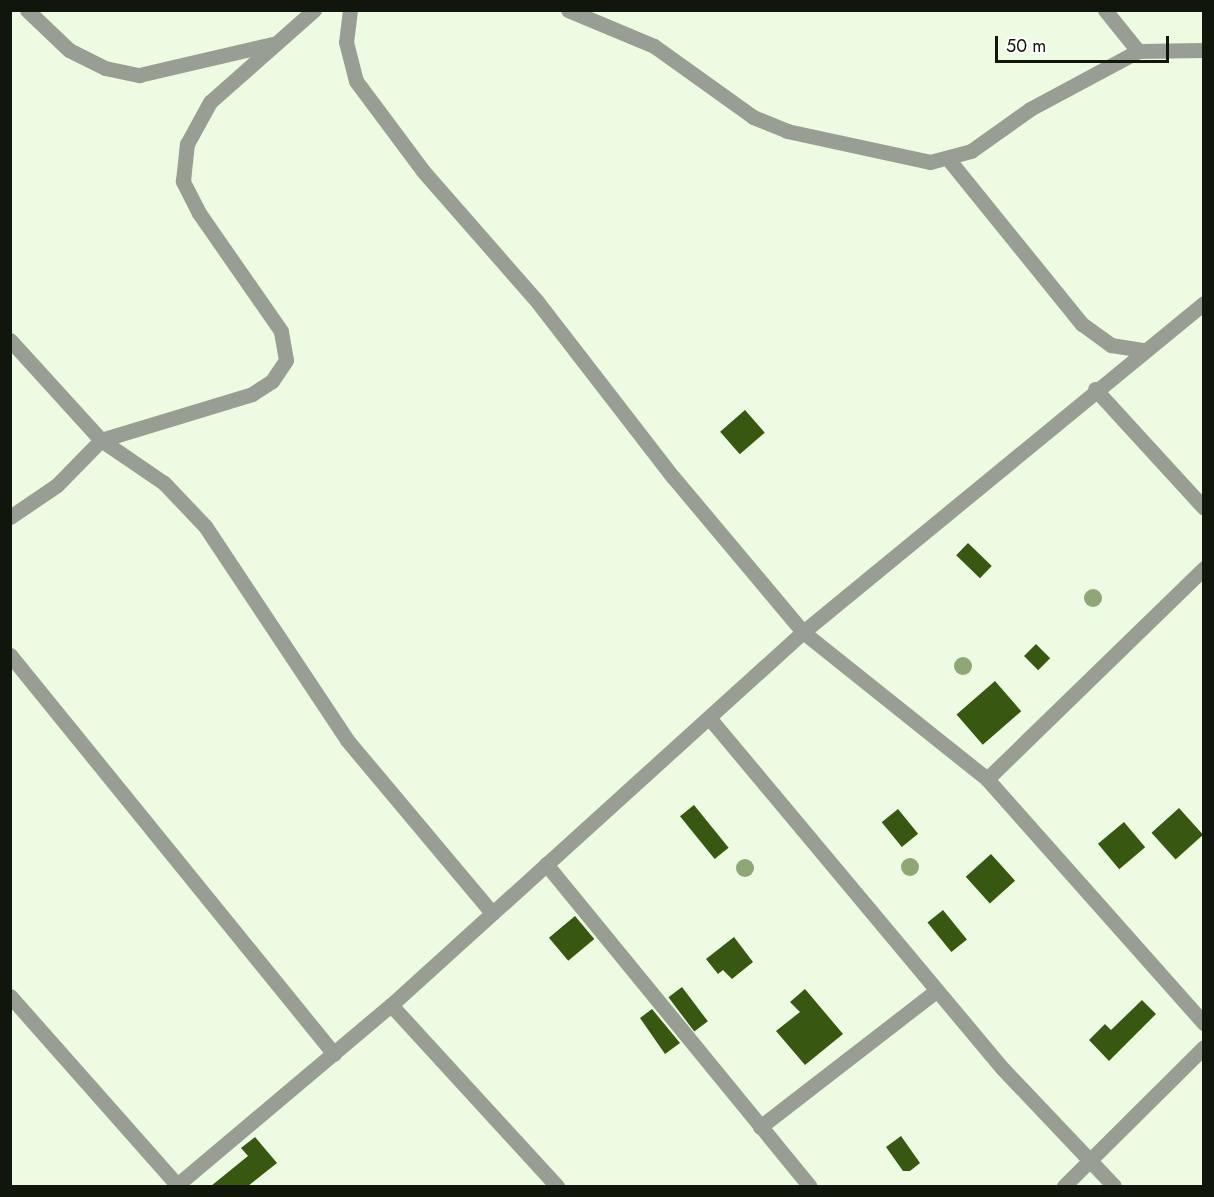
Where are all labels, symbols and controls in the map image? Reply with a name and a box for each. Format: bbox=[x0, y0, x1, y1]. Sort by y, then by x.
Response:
scale bar bbox=[998, 24, 1172, 62]
text: 50 m bbox=[1006, 33, 1046, 59]

